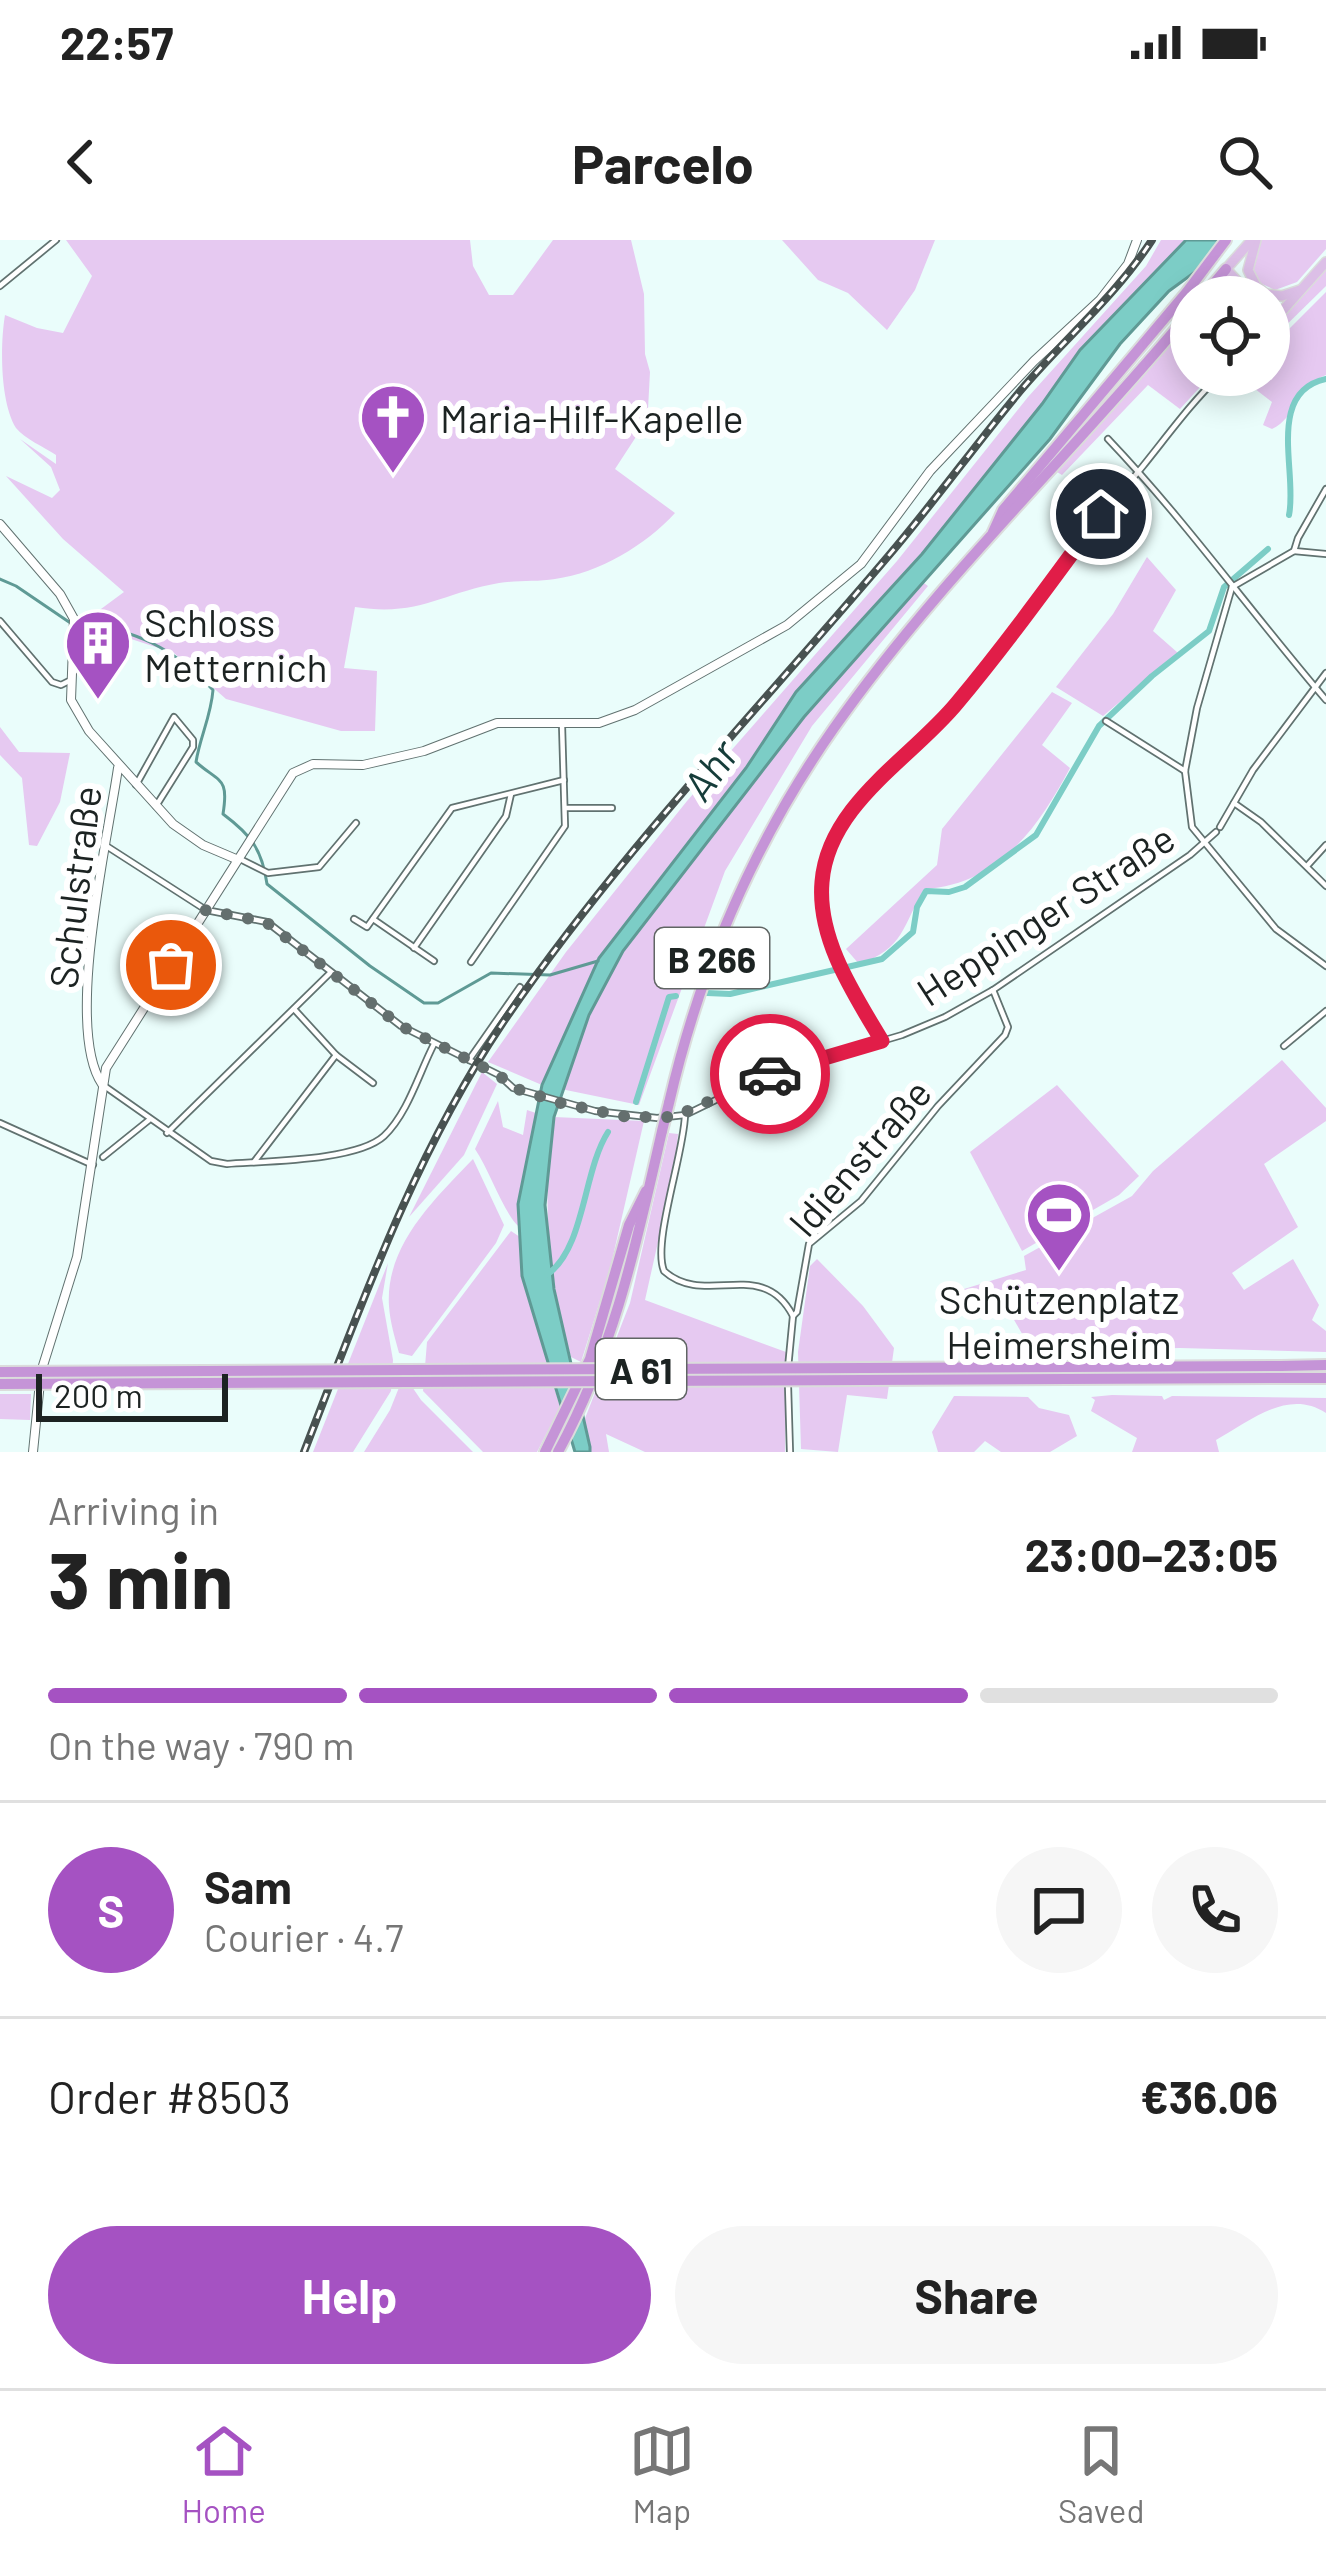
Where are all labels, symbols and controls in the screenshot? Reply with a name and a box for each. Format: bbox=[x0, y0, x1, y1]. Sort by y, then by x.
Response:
text: 22:57 bbox=[60, 15, 173, 69]
icon: back bbox=[48, 129, 114, 195]
icon: search bbox=[1212, 129, 1278, 195]
text: Parcelo bbox=[572, 130, 754, 195]
map controls bbox=[1170, 276, 1290, 396]
button: locate bbox=[1170, 276, 1290, 396]
church icon: Maria-Hilf-Kapelle bbox=[358, 382, 428, 476]
place label: Maria-Hilf-Kapelle bbox=[440, 394, 744, 441]
pin bbox=[1050, 463, 1152, 565]
icon: home bbox=[1068, 481, 1134, 547]
place label: Schloss Metternich bbox=[144, 598, 327, 690]
building icon: Schloss Metternich bbox=[63, 608, 133, 702]
water label: Ahr bbox=[671, 728, 748, 809]
street label: Schulstraße bbox=[38, 783, 110, 991]
street label: Heppinger Straße bbox=[907, 813, 1183, 1015]
pin bbox=[120, 914, 222, 1016]
road number: B 266 bbox=[655, 928, 769, 988]
icon: bag bbox=[138, 932, 204, 998]
courier bbox=[710, 1014, 830, 1134]
icon: car bbox=[737, 1041, 803, 1107]
street label: Idienstraße bbox=[778, 1069, 940, 1245]
sports icon: Schützenplatz Heimersheim bbox=[1024, 1180, 1094, 1274]
place label: Schützenplatz Heimersheim bbox=[939, 1275, 1179, 1367]
road number: A 61 bbox=[596, 1339, 686, 1399]
scale bar bbox=[36, 1368, 228, 1421]
text: 200 m bbox=[54, 1375, 143, 1415]
text: Arriving in bbox=[48, 1486, 219, 1533]
text: 23:00–23:05 bbox=[1025, 1527, 1278, 1581]
text: 3 min bbox=[48, 1531, 233, 1625]
text: On the way · 790 m bbox=[48, 1721, 355, 1768]
button: chat bbox=[996, 1847, 1122, 1973]
button: phone bbox=[1152, 1847, 1278, 1973]
text: Sam bbox=[204, 1859, 292, 1913]
text: S bbox=[98, 1883, 124, 1937]
text: Courier · 4.7 bbox=[204, 1913, 404, 1960]
text: Order #8503 bbox=[48, 2069, 291, 2123]
text: €36.06 bbox=[1140, 2069, 1278, 2123]
button: Help bbox=[48, 2226, 651, 2364]
button: Share bbox=[675, 2226, 1278, 2364]
tab: Home bbox=[182, 2418, 266, 2530]
tab: Map bbox=[629, 2418, 695, 2530]
tab: Saved bbox=[1058, 2418, 1144, 2530]

